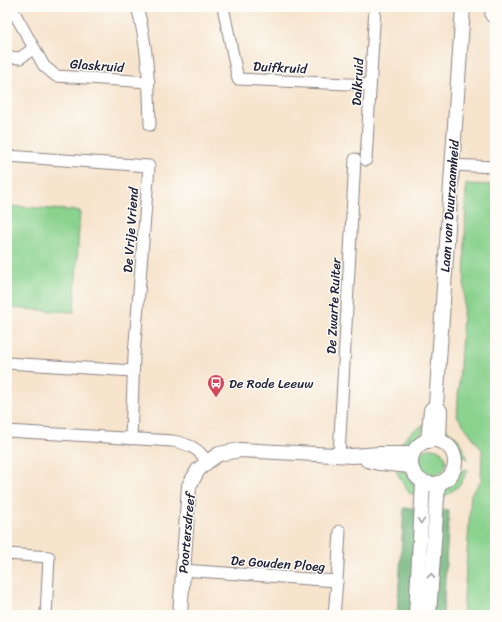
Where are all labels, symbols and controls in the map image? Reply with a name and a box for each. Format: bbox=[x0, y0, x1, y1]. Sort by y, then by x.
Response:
street label: Glaskruid bbox=[69, 52, 126, 79]
street label: Duifkruid bbox=[253, 55, 309, 80]
street label: Dalkruid bbox=[345, 56, 370, 106]
street label: Laan van Duurzaamheid bbox=[433, 138, 466, 273]
street label: De Vrije Vriend bbox=[116, 185, 145, 273]
street label: De Zwarte Ruiter bbox=[319, 257, 348, 355]
place label: De Rode Leeuw bbox=[229, 372, 314, 395]
bus stop icon: De Rode Leeuw bbox=[206, 373, 226, 398]
street label: Poortersdreef bbox=[172, 489, 202, 574]
one-way arrow bbox=[417, 518, 426, 524]
street label: De Gouden Ploeg bbox=[230, 549, 326, 578]
one-way arrow bbox=[427, 573, 436, 579]

